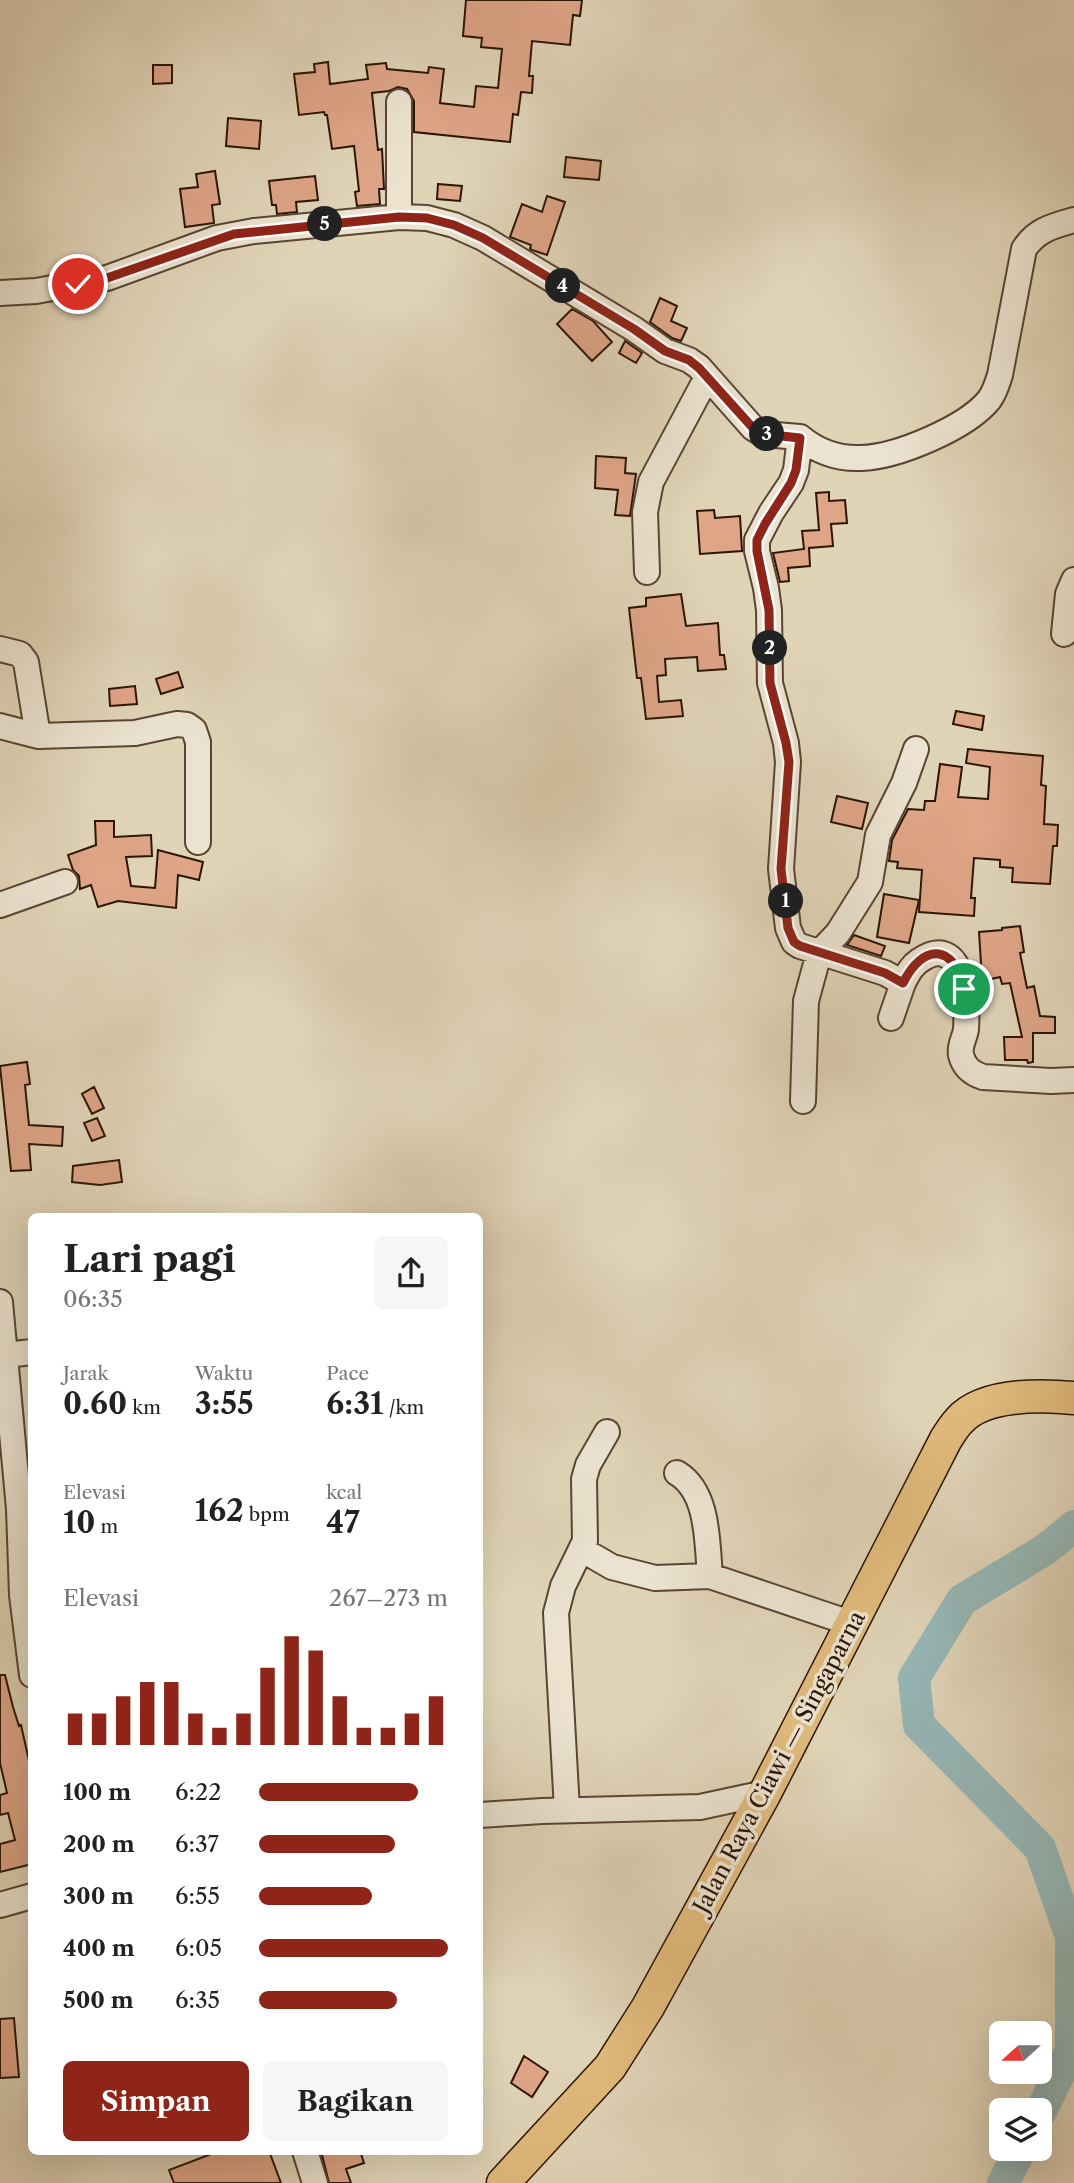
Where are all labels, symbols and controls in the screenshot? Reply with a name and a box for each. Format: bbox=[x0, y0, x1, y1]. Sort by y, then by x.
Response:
pin: 5 bbox=[308, 206, 342, 242]
text: 5 bbox=[319, 212, 330, 235]
pin bbox=[48, 254, 108, 314]
icon: check bbox=[59, 265, 97, 303]
pin: 4 bbox=[546, 268, 580, 304]
text: 4 bbox=[557, 274, 568, 297]
pin: 3 bbox=[750, 416, 784, 452]
text: 3 bbox=[761, 422, 772, 445]
pin: 2 bbox=[752, 630, 788, 666]
text: 2 bbox=[764, 636, 775, 659]
pin: 1 bbox=[768, 884, 804, 918]
text: 1 bbox=[781, 889, 790, 912]
pin bbox=[934, 959, 994, 1019]
icon: arrive bbox=[945, 970, 983, 1008]
text: Lari pagi bbox=[63, 1235, 236, 1282]
button: share bbox=[374, 1236, 448, 1310]
text: 06:35 bbox=[63, 1285, 123, 1313]
text: Jarak bbox=[63, 1362, 108, 1385]
text: Waktu bbox=[195, 1362, 253, 1385]
text: Pace bbox=[326, 1362, 369, 1385]
text: 0.60 bbox=[63, 1385, 127, 1422]
text: 3:55 bbox=[195, 1385, 254, 1422]
text: 6:31 bbox=[326, 1385, 384, 1422]
text: km bbox=[127, 1396, 161, 1419]
text: /km bbox=[384, 1396, 424, 1419]
text: Elevasi bbox=[63, 1481, 126, 1504]
text: kcal bbox=[326, 1481, 362, 1504]
text: 162 bbox=[195, 1492, 244, 1529]
text: bpm bbox=[244, 1503, 290, 1526]
text: 10 bbox=[63, 1504, 95, 1541]
text: 47 bbox=[326, 1504, 360, 1541]
text: m bbox=[95, 1515, 118, 1538]
text: Elevasi bbox=[63, 1584, 139, 1612]
text: 267–273 m bbox=[329, 1584, 448, 1612]
street label: Jalan Raya Ciawi — Singaparna bbox=[686, 1605, 871, 1921]
text: 100 m bbox=[63, 1778, 131, 1806]
text: 6:22 bbox=[175, 1778, 221, 1806]
text: 200 m bbox=[63, 1830, 135, 1858]
text: 6:37 bbox=[175, 1830, 219, 1858]
text: 300 m bbox=[63, 1882, 134, 1910]
text: 6:55 bbox=[175, 1882, 220, 1910]
text: 400 m bbox=[63, 1934, 135, 1962]
text: 6:05 bbox=[175, 1934, 222, 1962]
text: 500 m bbox=[63, 1986, 134, 2014]
text: 6:35 bbox=[175, 1986, 220, 2014]
north arrow bbox=[989, 2021, 1052, 2084]
map controls bbox=[989, 2021, 1052, 2161]
button: Simpan bbox=[63, 2061, 249, 2141]
button: Bagikan bbox=[263, 2061, 448, 2141]
button: layers bbox=[989, 2098, 1052, 2161]

